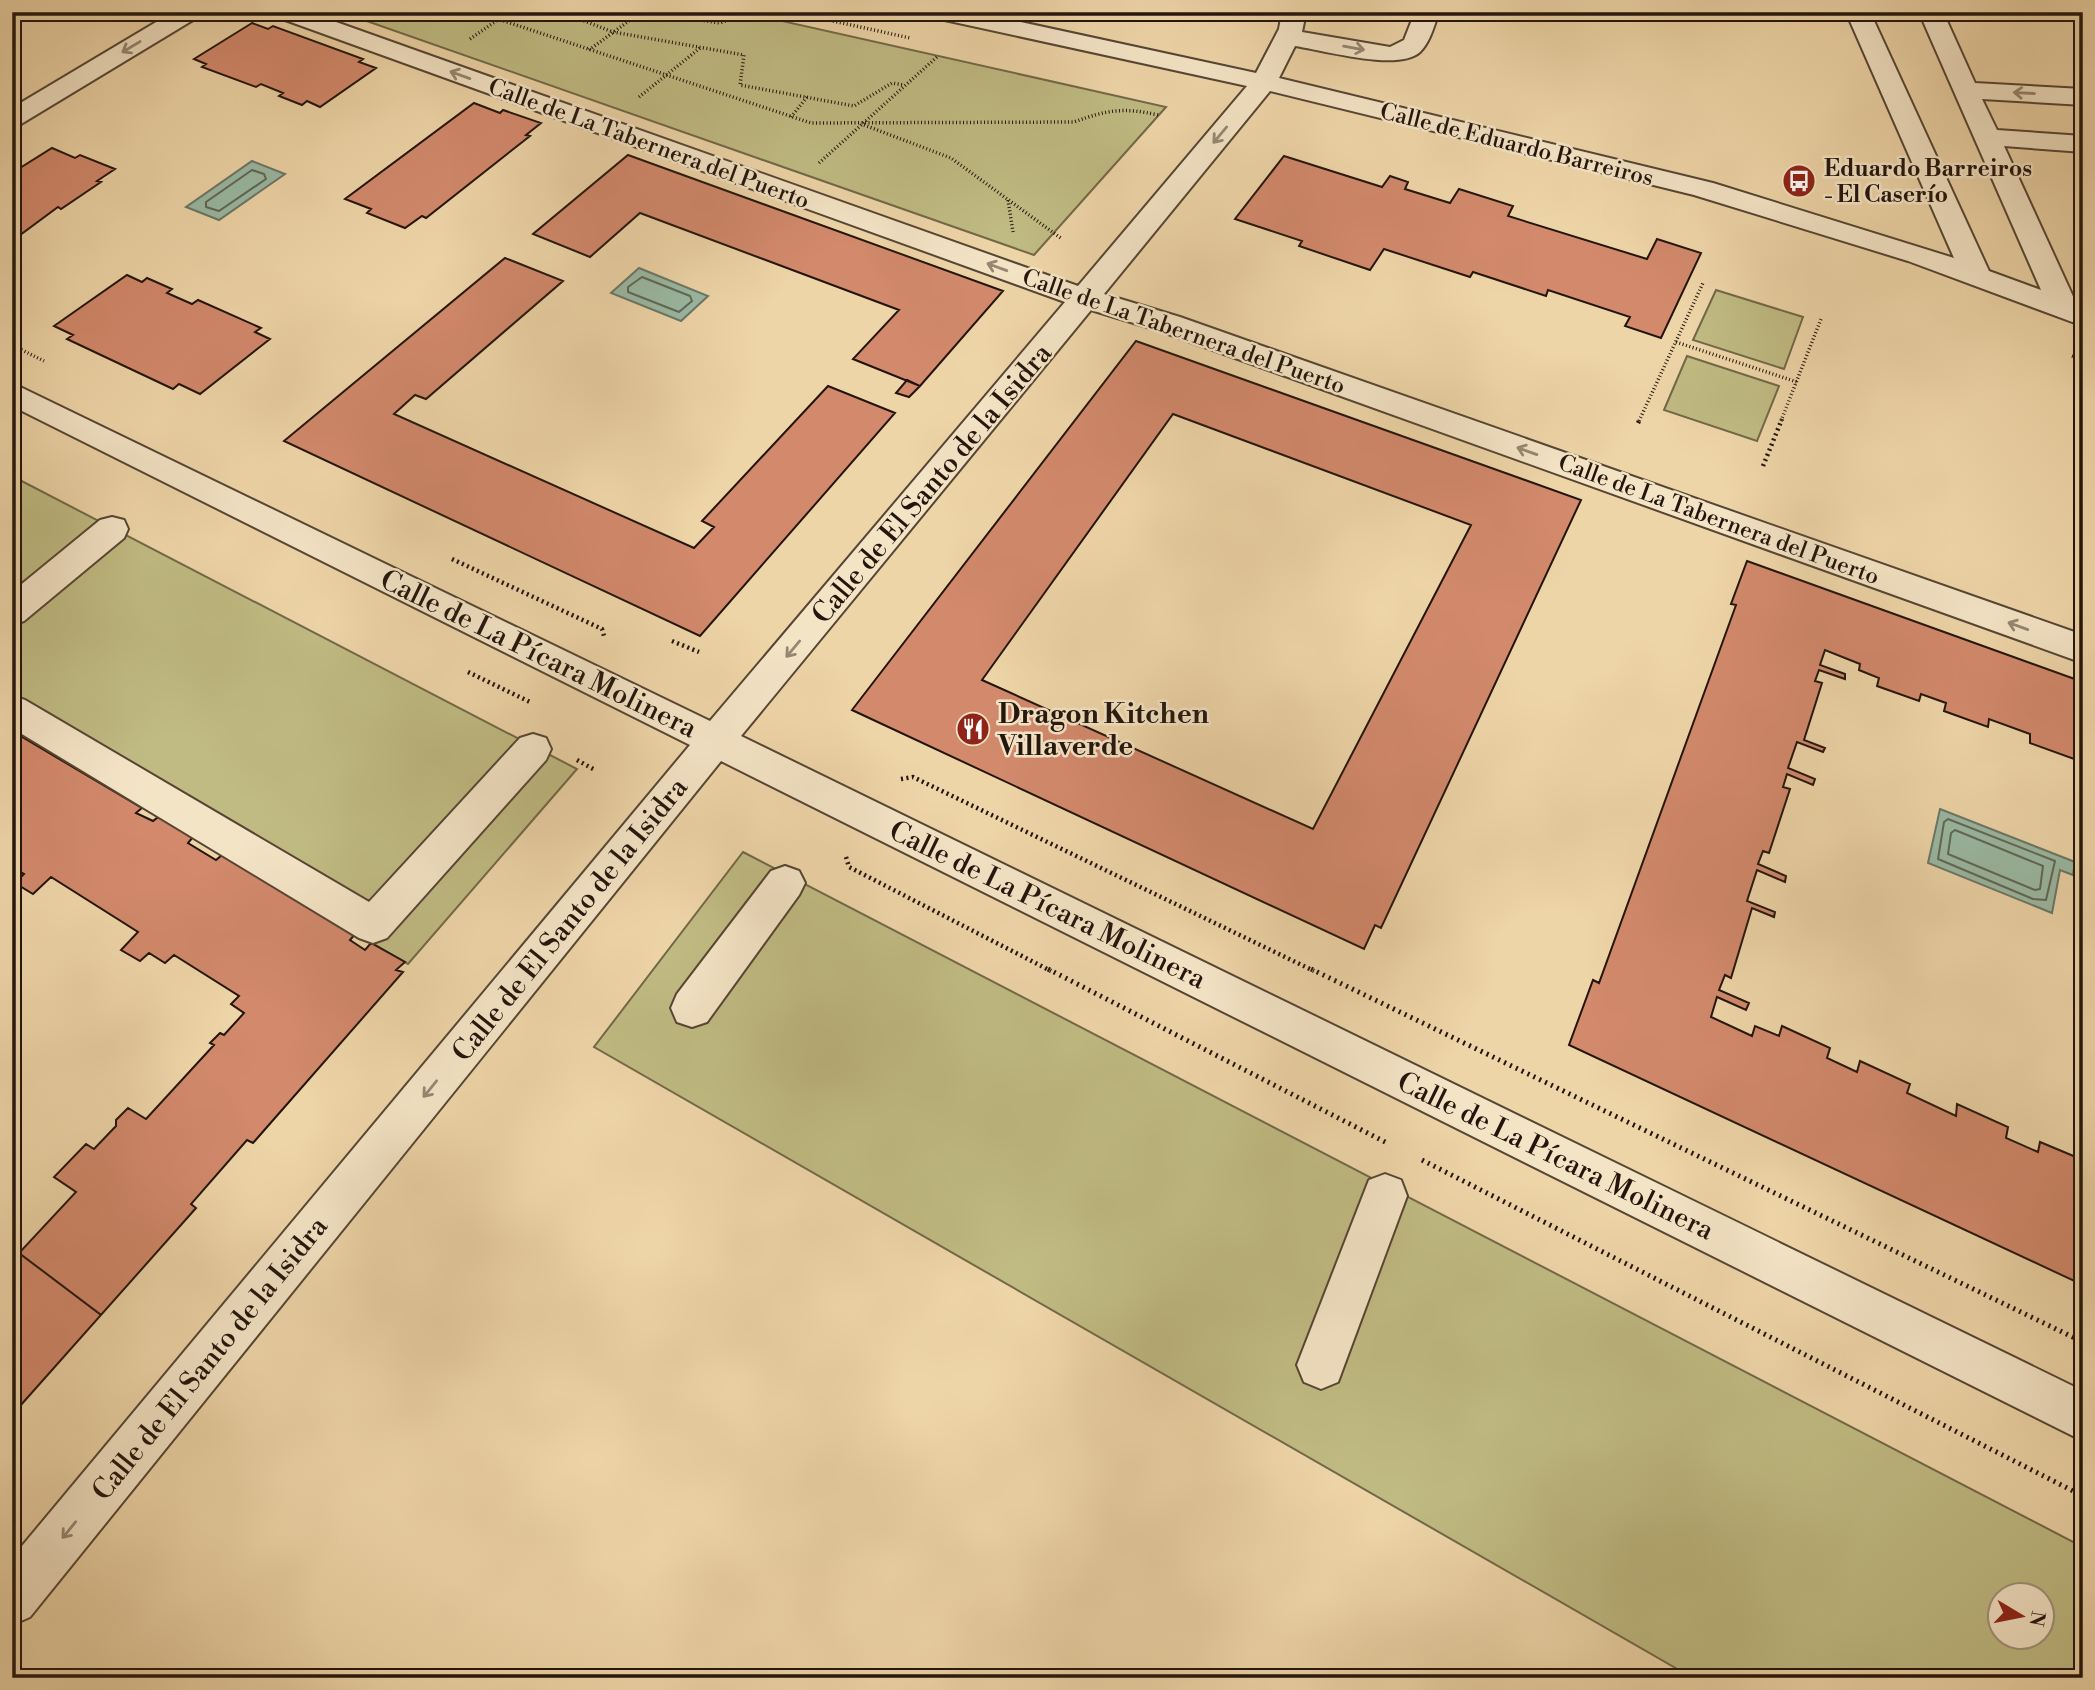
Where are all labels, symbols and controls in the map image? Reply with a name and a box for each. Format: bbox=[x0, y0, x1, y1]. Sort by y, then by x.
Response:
one-way arrow bbox=[122, 41, 142, 55]
one-way arrow bbox=[1342, 42, 1365, 55]
one-way arrow bbox=[449, 68, 471, 80]
street label: Calle de La Tabernera del Puerto bbox=[484, 73, 813, 215]
one-way arrow bbox=[2013, 87, 2036, 100]
street label: Calle de Eduardo Barreiros bbox=[1377, 97, 1656, 193]
one-way arrow bbox=[1213, 125, 1228, 143]
place label: Eduardo Barreiros - El Caserío bbox=[1824, 155, 2032, 209]
bus stop icon: Eduardo Barreiros - El Caserío bbox=[1780, 162, 1818, 200]
one-way arrow bbox=[986, 260, 1008, 272]
street label: Calle de La Tabernera del Puerto bbox=[1019, 263, 1349, 400]
street label: Calle de El Santo de la Isidra bbox=[805, 336, 1060, 631]
one-way arrow bbox=[1517, 444, 1539, 456]
street label: Calle de La Tabernera del Puerto bbox=[1554, 449, 1883, 591]
street label: Calle de La Pícara Molinera bbox=[374, 562, 703, 747]
one-way arrow bbox=[2008, 619, 2030, 631]
one-way arrow bbox=[786, 640, 802, 658]
place label: Dragon Kitchen Villaverde bbox=[997, 697, 1209, 764]
restaurant icon: Dragon Kitchen Villaverde bbox=[954, 710, 992, 748]
street label: Calle de El Santo de la Isidra bbox=[445, 770, 696, 1069]
street label: Calle de La Pícara Molinera bbox=[883, 813, 1212, 998]
street label: Calle de La Pícara Molinera bbox=[1391, 1064, 1720, 1249]
one-way arrow bbox=[422, 1079, 438, 1097]
street label: Calle de El Santo de la Isidra bbox=[85, 1209, 336, 1508]
one-way arrow bbox=[61, 1521, 76, 1539]
north arrow bbox=[1986, 1582, 2056, 1652]
text: N bbox=[2024, 1609, 2050, 1628]

